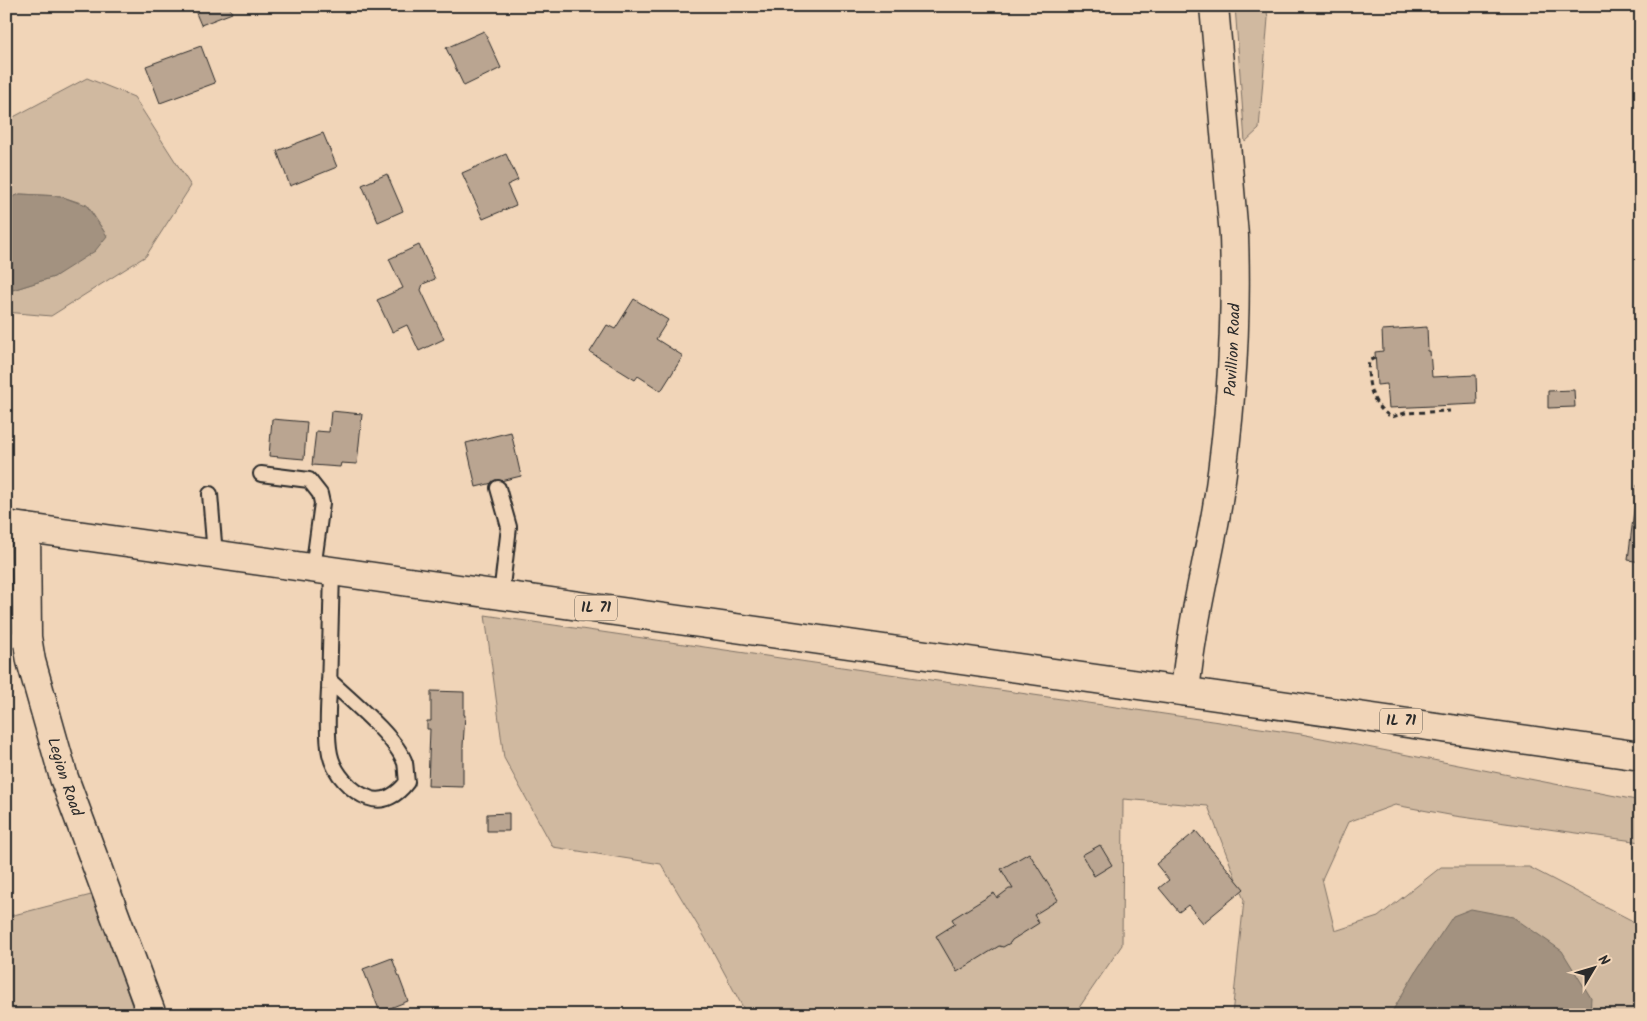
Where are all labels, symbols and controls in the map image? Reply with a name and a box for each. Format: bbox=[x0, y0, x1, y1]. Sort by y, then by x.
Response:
street label: Pavillion Road bbox=[1218, 302, 1247, 397]
road number: IL 71 bbox=[575, 596, 617, 620]
road number: IL 71 bbox=[1380, 708, 1422, 734]
street label: Legion Road bbox=[41, 734, 90, 821]
north arrow bbox=[1570, 944, 1620, 994]
text: N bbox=[1592, 950, 1615, 971]

